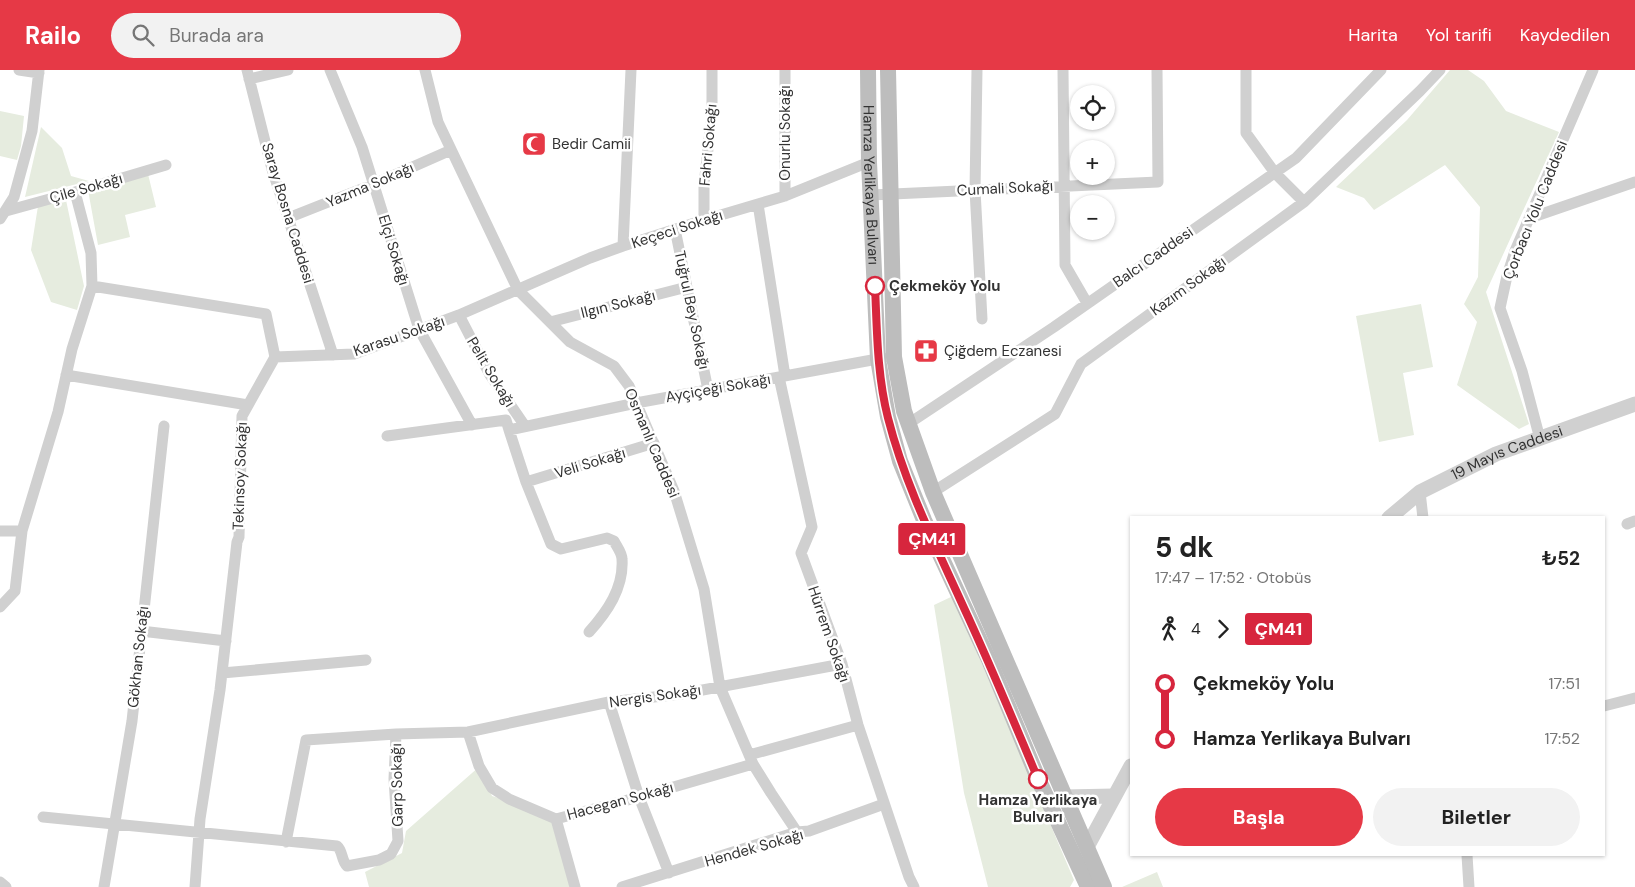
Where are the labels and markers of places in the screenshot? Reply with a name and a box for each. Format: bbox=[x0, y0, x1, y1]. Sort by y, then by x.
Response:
mosque icon: Bedir Camii bbox=[521, 131, 547, 157]
place label: Bedir Camii bbox=[552, 134, 631, 154]
marker: Çekmeköy Yolu bbox=[865, 276, 885, 296]
place label: Çekmeköy Yolu bbox=[889, 276, 1001, 296]
pharmacy icon: Çiğdem Eczanesi bbox=[913, 338, 939, 364]
place label: Çiğdem Eczanesi bbox=[944, 341, 1062, 361]
marker: Hamza Yerlikaya Bulvarı bbox=[1028, 769, 1048, 789]
place label: Hamza Yerlikaya Bulvarı bbox=[979, 790, 1097, 827]

